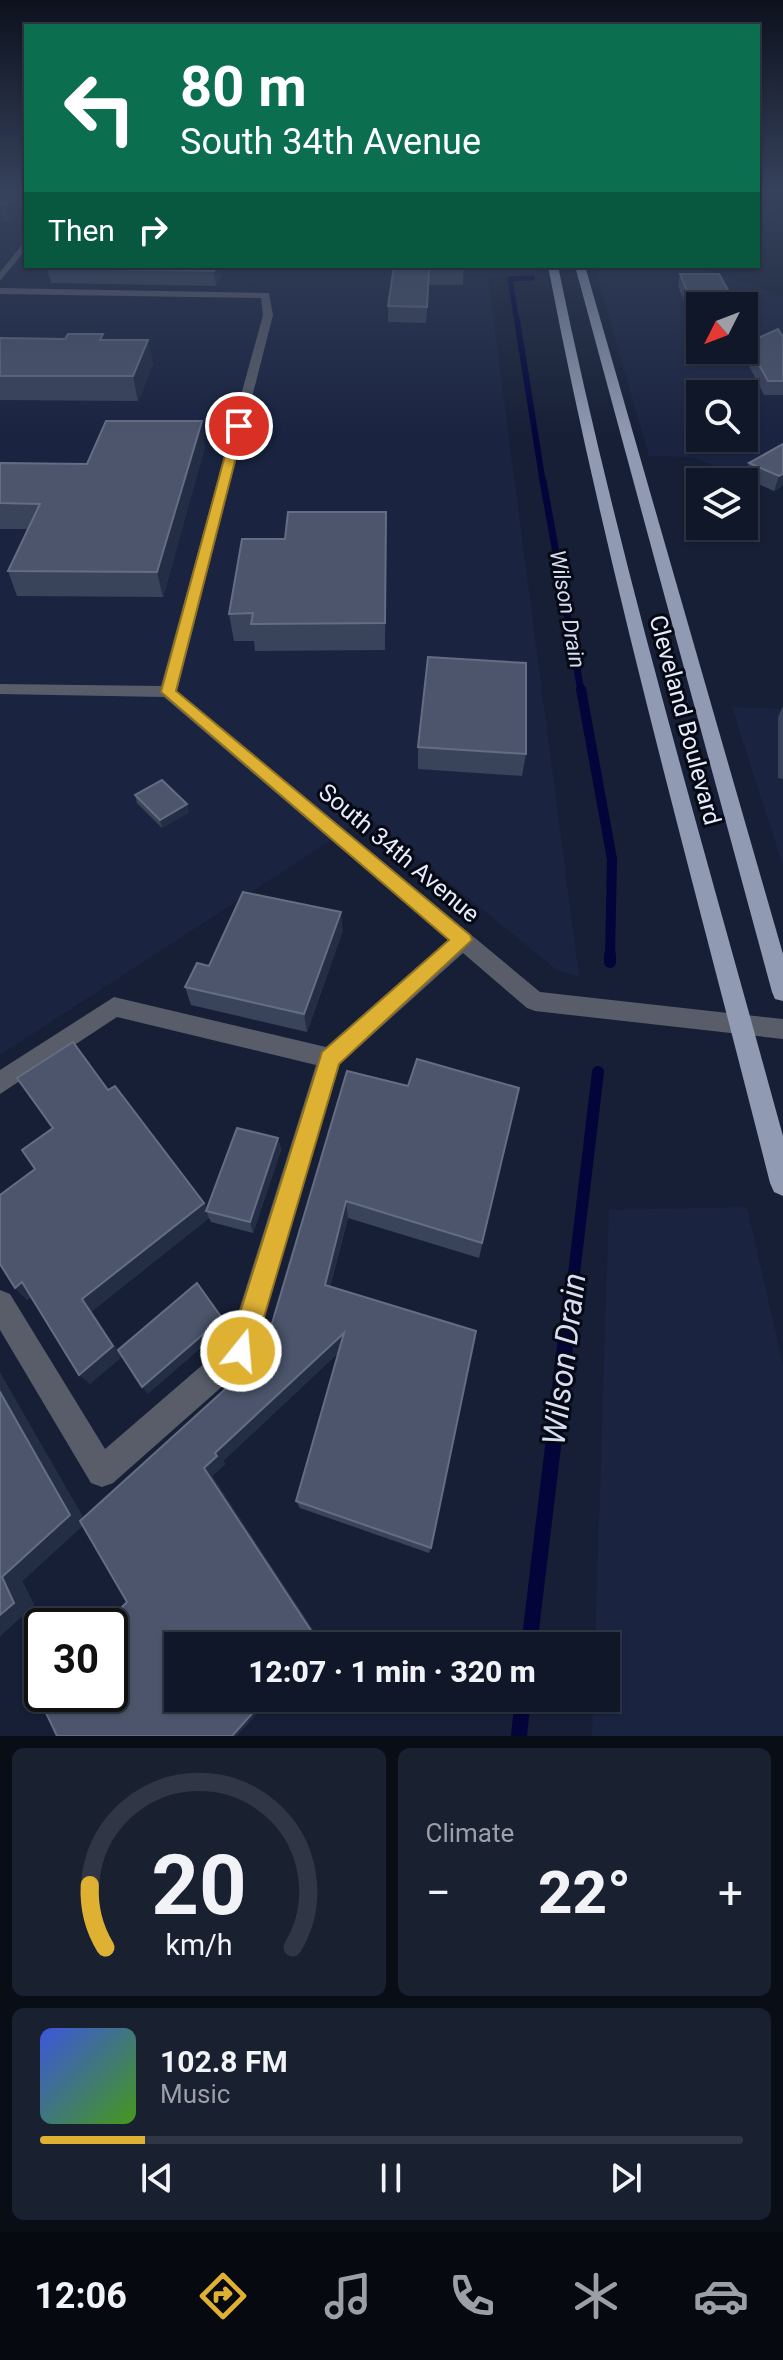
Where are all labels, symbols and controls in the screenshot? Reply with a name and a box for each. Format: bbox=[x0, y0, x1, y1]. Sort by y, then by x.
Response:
text: 80 m bbox=[180, 54, 307, 120]
icon: left bbox=[48, 56, 152, 160]
text: South 34th Avenue bbox=[180, 121, 481, 163]
icon: right bbox=[131, 208, 175, 252]
text: Then bbox=[48, 213, 115, 248]
north arrow bbox=[686, 292, 758, 364]
map controls bbox=[686, 292, 758, 540]
button: search bbox=[686, 380, 758, 452]
pin bbox=[205, 392, 273, 460]
icon: arrive bbox=[217, 404, 261, 448]
button: layers bbox=[686, 468, 758, 540]
water label: Wilson Drain bbox=[545, 548, 590, 670]
street label: Cleveland Boulevard bbox=[644, 612, 726, 828]
street label: South 34th Avenue bbox=[313, 778, 485, 928]
water label: Wilson Drain bbox=[535, 1271, 593, 1447]
position arrow bbox=[199, 1309, 283, 1393]
speed limit sign: 30 bbox=[24, 1608, 128, 1712]
text: 12:07 · 1 min · 320 m bbox=[248, 1654, 536, 1689]
text: Climate bbox=[426, 1818, 514, 1848]
text: 20 bbox=[151, 1837, 246, 1934]
text: 22° bbox=[538, 1857, 631, 1928]
text: − bbox=[426, 1867, 451, 1919]
text: + bbox=[718, 1867, 743, 1919]
text: km/h bbox=[165, 1928, 232, 1962]
text: 102.8 FM bbox=[160, 2044, 288, 2079]
text: Music bbox=[160, 2079, 230, 2109]
icon: previous bbox=[135, 2156, 179, 2200]
icon: pause bbox=[369, 2156, 413, 2200]
icon: next bbox=[604, 2156, 648, 2200]
icon: directions bbox=[195, 2268, 251, 2324]
icon: music bbox=[320, 2268, 376, 2324]
icon: phone bbox=[444, 2268, 500, 2324]
icon: climate bbox=[568, 2268, 624, 2324]
icon: car bbox=[693, 2268, 749, 2324]
text: 12:06 bbox=[34, 2275, 127, 2317]

